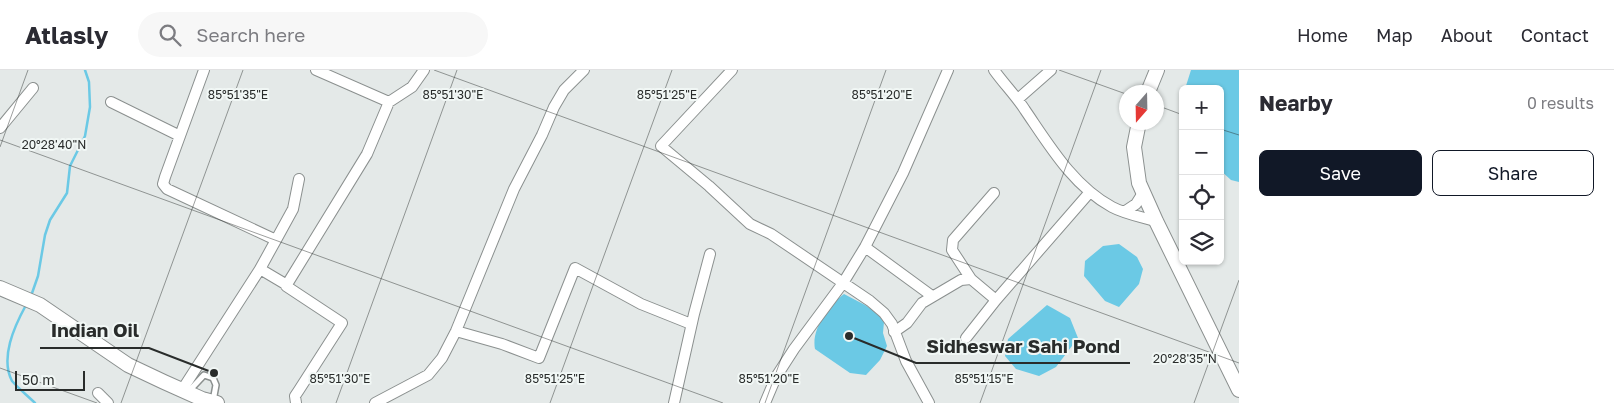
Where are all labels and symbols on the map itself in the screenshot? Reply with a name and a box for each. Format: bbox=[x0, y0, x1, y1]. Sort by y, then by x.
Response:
north arrow bbox=[1119, 85, 1164, 130]
text: 85°51'35"E bbox=[208, 87, 268, 102]
text: 85°51'30"E bbox=[423, 87, 483, 102]
text: 85°51'25"E bbox=[637, 87, 697, 102]
text: 85°51'20"E bbox=[852, 87, 912, 102]
text: 20°28'40"N bbox=[22, 137, 86, 152]
callout: Indian Oil bbox=[40, 314, 149, 348]
text: Indian Oil bbox=[51, 318, 139, 341]
callout: Sidheswar Sahi Pond bbox=[916, 329, 1130, 363]
text: Sidheswar Sahi Pond bbox=[926, 334, 1120, 357]
text: 20°28'35"N bbox=[1153, 351, 1217, 366]
scale bar bbox=[15, 368, 85, 391]
text: 85°51'30"E bbox=[310, 371, 370, 386]
text: 85°51'25"E bbox=[525, 371, 585, 386]
text: 85°51'20"E bbox=[739, 371, 799, 386]
text: 85°51'15"E bbox=[954, 371, 1014, 386]

